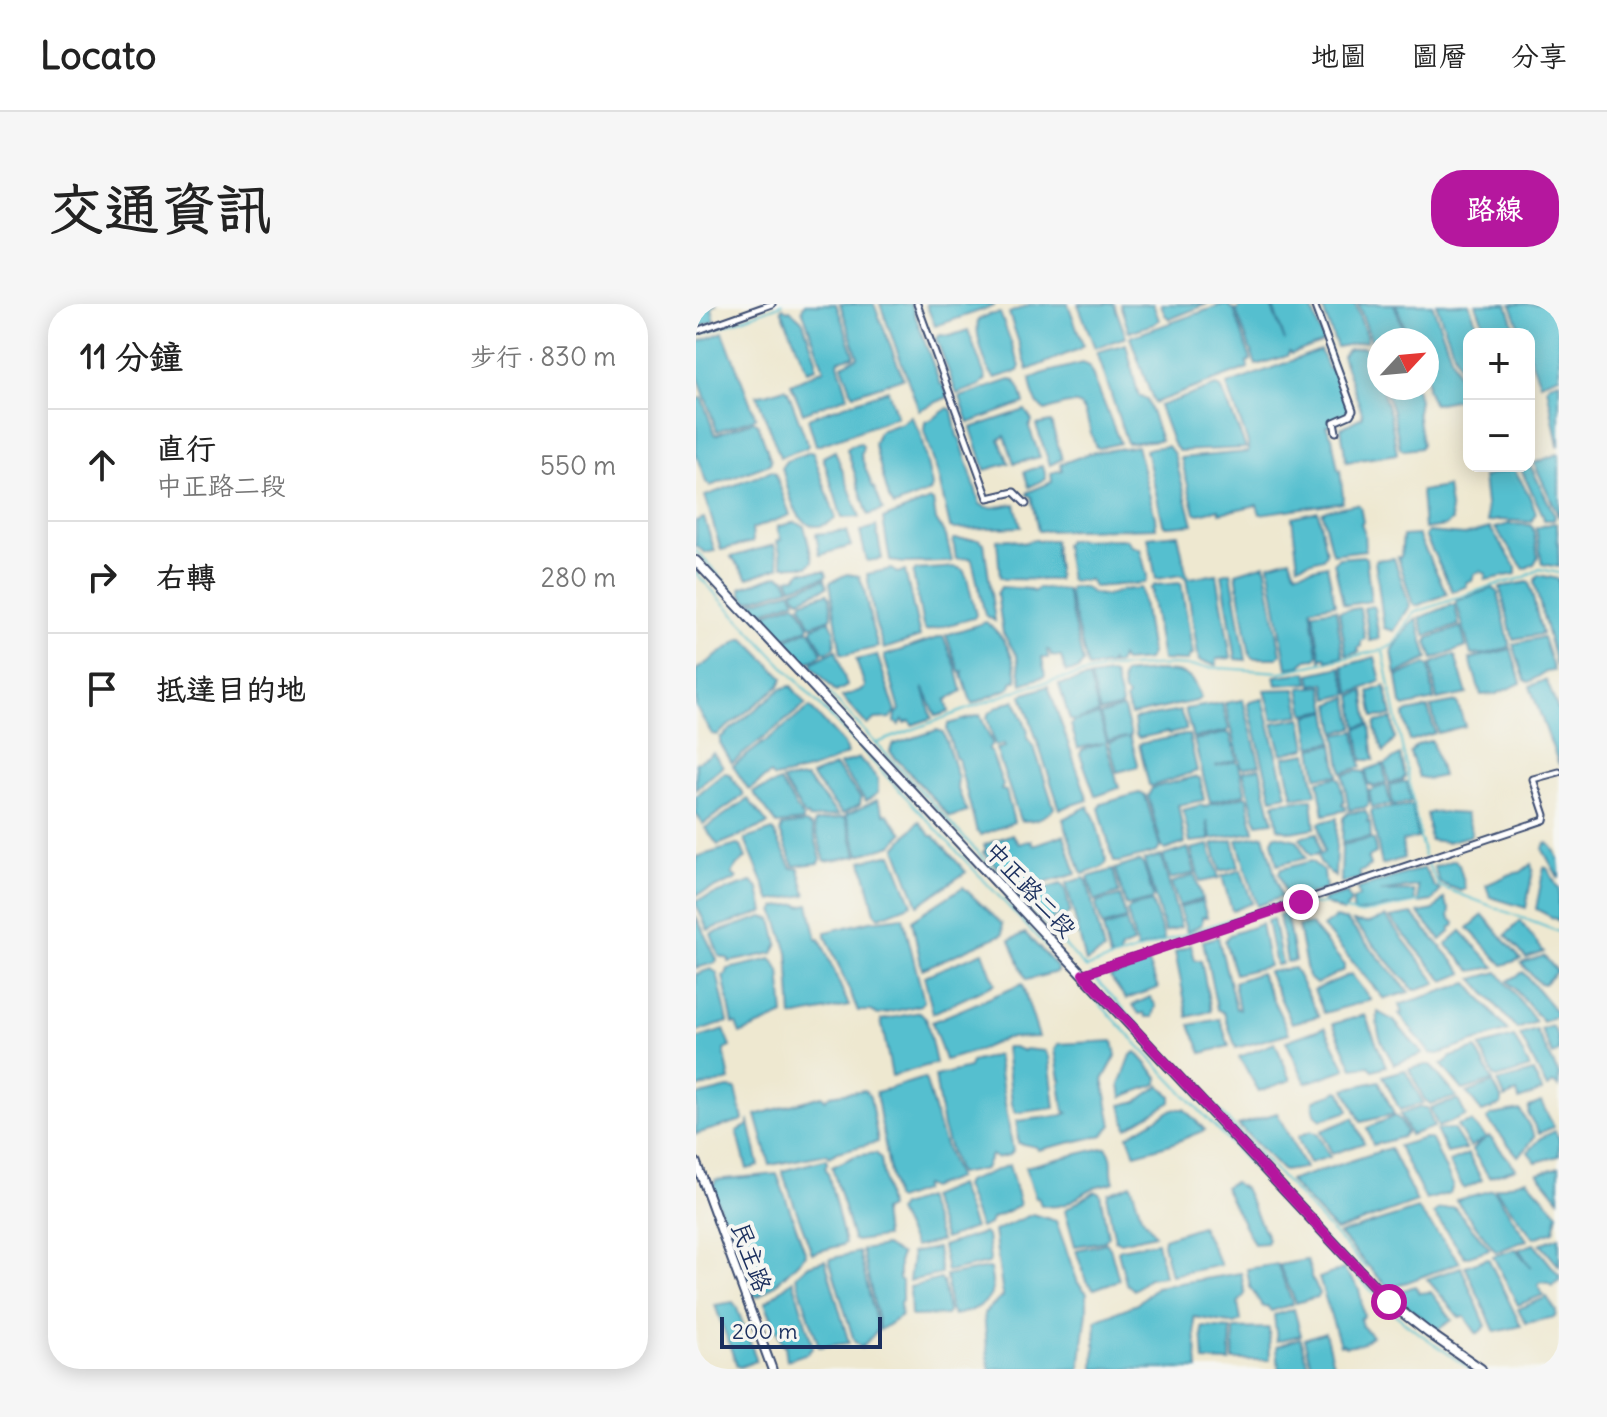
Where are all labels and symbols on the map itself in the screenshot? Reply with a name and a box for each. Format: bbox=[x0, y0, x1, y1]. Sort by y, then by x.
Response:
north arrow bbox=[1367, 328, 1439, 400]
street label: 中正路二段 bbox=[979, 835, 1083, 943]
route end bbox=[1283, 884, 1319, 920]
street label: 民主路 bbox=[726, 1218, 778, 1296]
route start bbox=[1371, 1284, 1407, 1320]
scale bar bbox=[720, 1313, 882, 1349]

